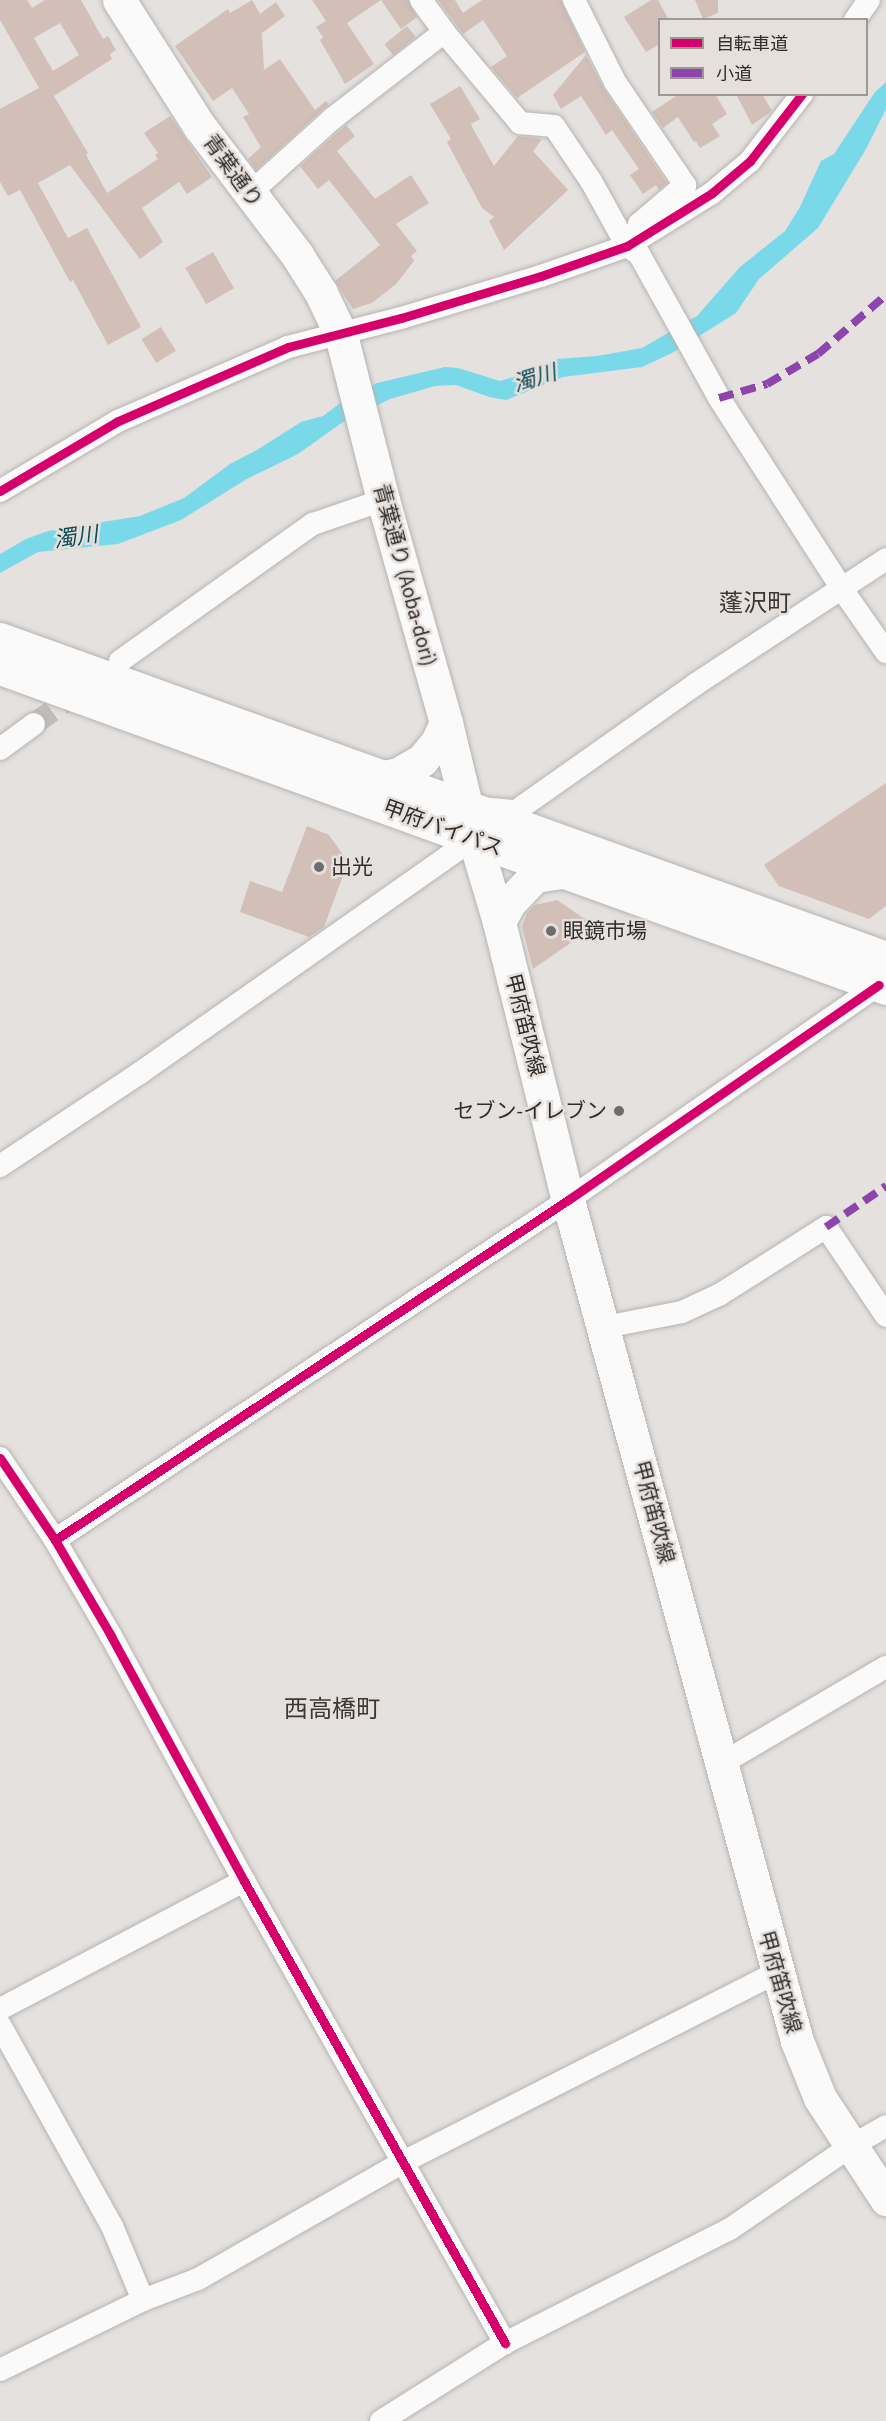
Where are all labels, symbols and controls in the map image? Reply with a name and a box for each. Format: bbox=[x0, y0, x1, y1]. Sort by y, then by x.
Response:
legend bbox=[658, 18, 868, 96]
text: 自転車道 bbox=[716, 32, 788, 57]
text: 小道 bbox=[716, 62, 752, 87]
street label: 青葉通り bbox=[198, 130, 268, 212]
water label: 濁川 bbox=[510, 360, 560, 398]
street label: 青葉通り (Aoba-dori) bbox=[369, 481, 441, 669]
water label: 濁川 bbox=[52, 522, 100, 554]
district label: 蓬沢町 bbox=[719, 590, 791, 618]
street label: 甲府バイパス bbox=[379, 795, 507, 861]
place label: 出光 bbox=[331, 854, 373, 880]
marker: 出光 bbox=[312, 860, 326, 874]
place label: 眼鏡市場 bbox=[563, 918, 647, 944]
marker: 眼鏡市場 bbox=[544, 924, 558, 938]
street label: 甲府笛吹線 bbox=[500, 971, 550, 1079]
place label: セブン-イレブン bbox=[453, 1098, 607, 1124]
marker: セブン-イレブン bbox=[612, 1104, 626, 1118]
street label: 甲府笛吹線 bbox=[628, 1458, 680, 1566]
district label: 西高橋町 bbox=[284, 1696, 380, 1724]
street label: 甲府笛吹線 bbox=[753, 1928, 807, 2036]

